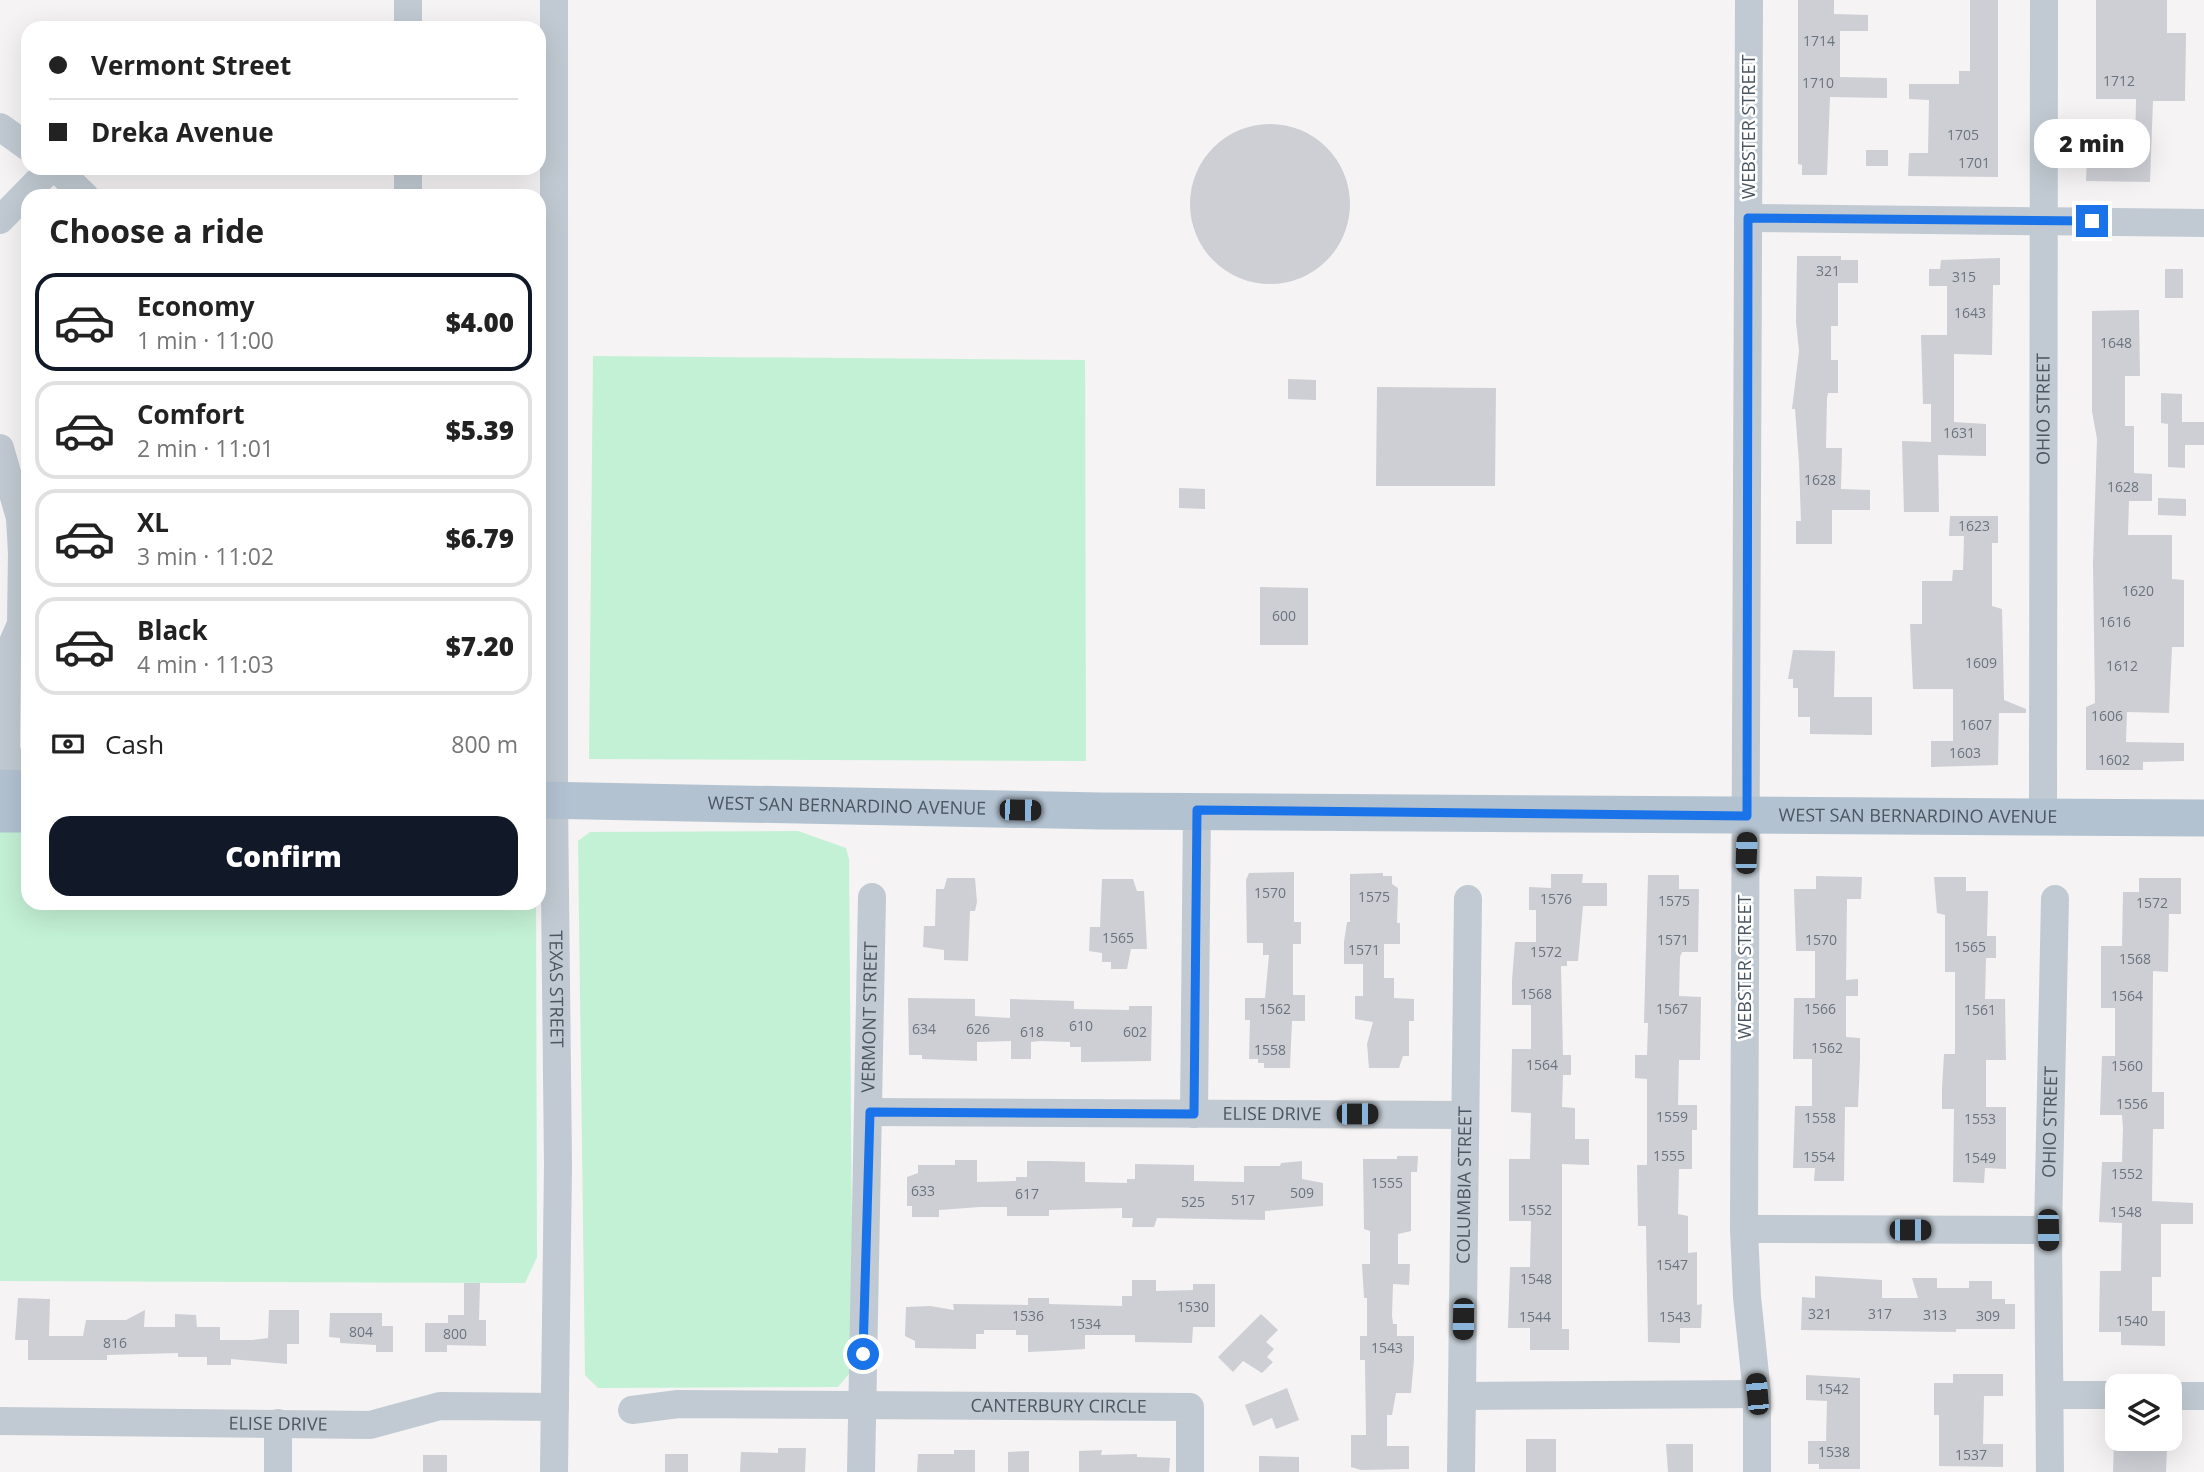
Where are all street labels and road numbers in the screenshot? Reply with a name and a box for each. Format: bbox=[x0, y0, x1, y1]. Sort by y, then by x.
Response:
street label: WEBSTER STREET bbox=[1736, 55, 1760, 199]
street label: OHIO STREET bbox=[2030, 353, 2055, 465]
street label: WEST SAN BERNARDINO AVENUE bbox=[707, 790, 987, 820]
street label: WEST SAN BERNARDINO AVENUE bbox=[1778, 802, 2057, 828]
street label: WEBSTER STREET bbox=[1732, 895, 1756, 1039]
street label: TEXAS STREET bbox=[544, 930, 570, 1048]
street label: VERMONT STREET bbox=[855, 941, 882, 1093]
street label: OHIO STREET bbox=[2036, 1066, 2062, 1178]
street label: ELISE DRIVE bbox=[1222, 1101, 1322, 1125]
street label: COLUMBIA STREET bbox=[1451, 1106, 1476, 1264]
street label: CANTERBURY CIRCLE bbox=[970, 1393, 1147, 1418]
street label: ELISE DRIVE bbox=[228, 1410, 328, 1436]

